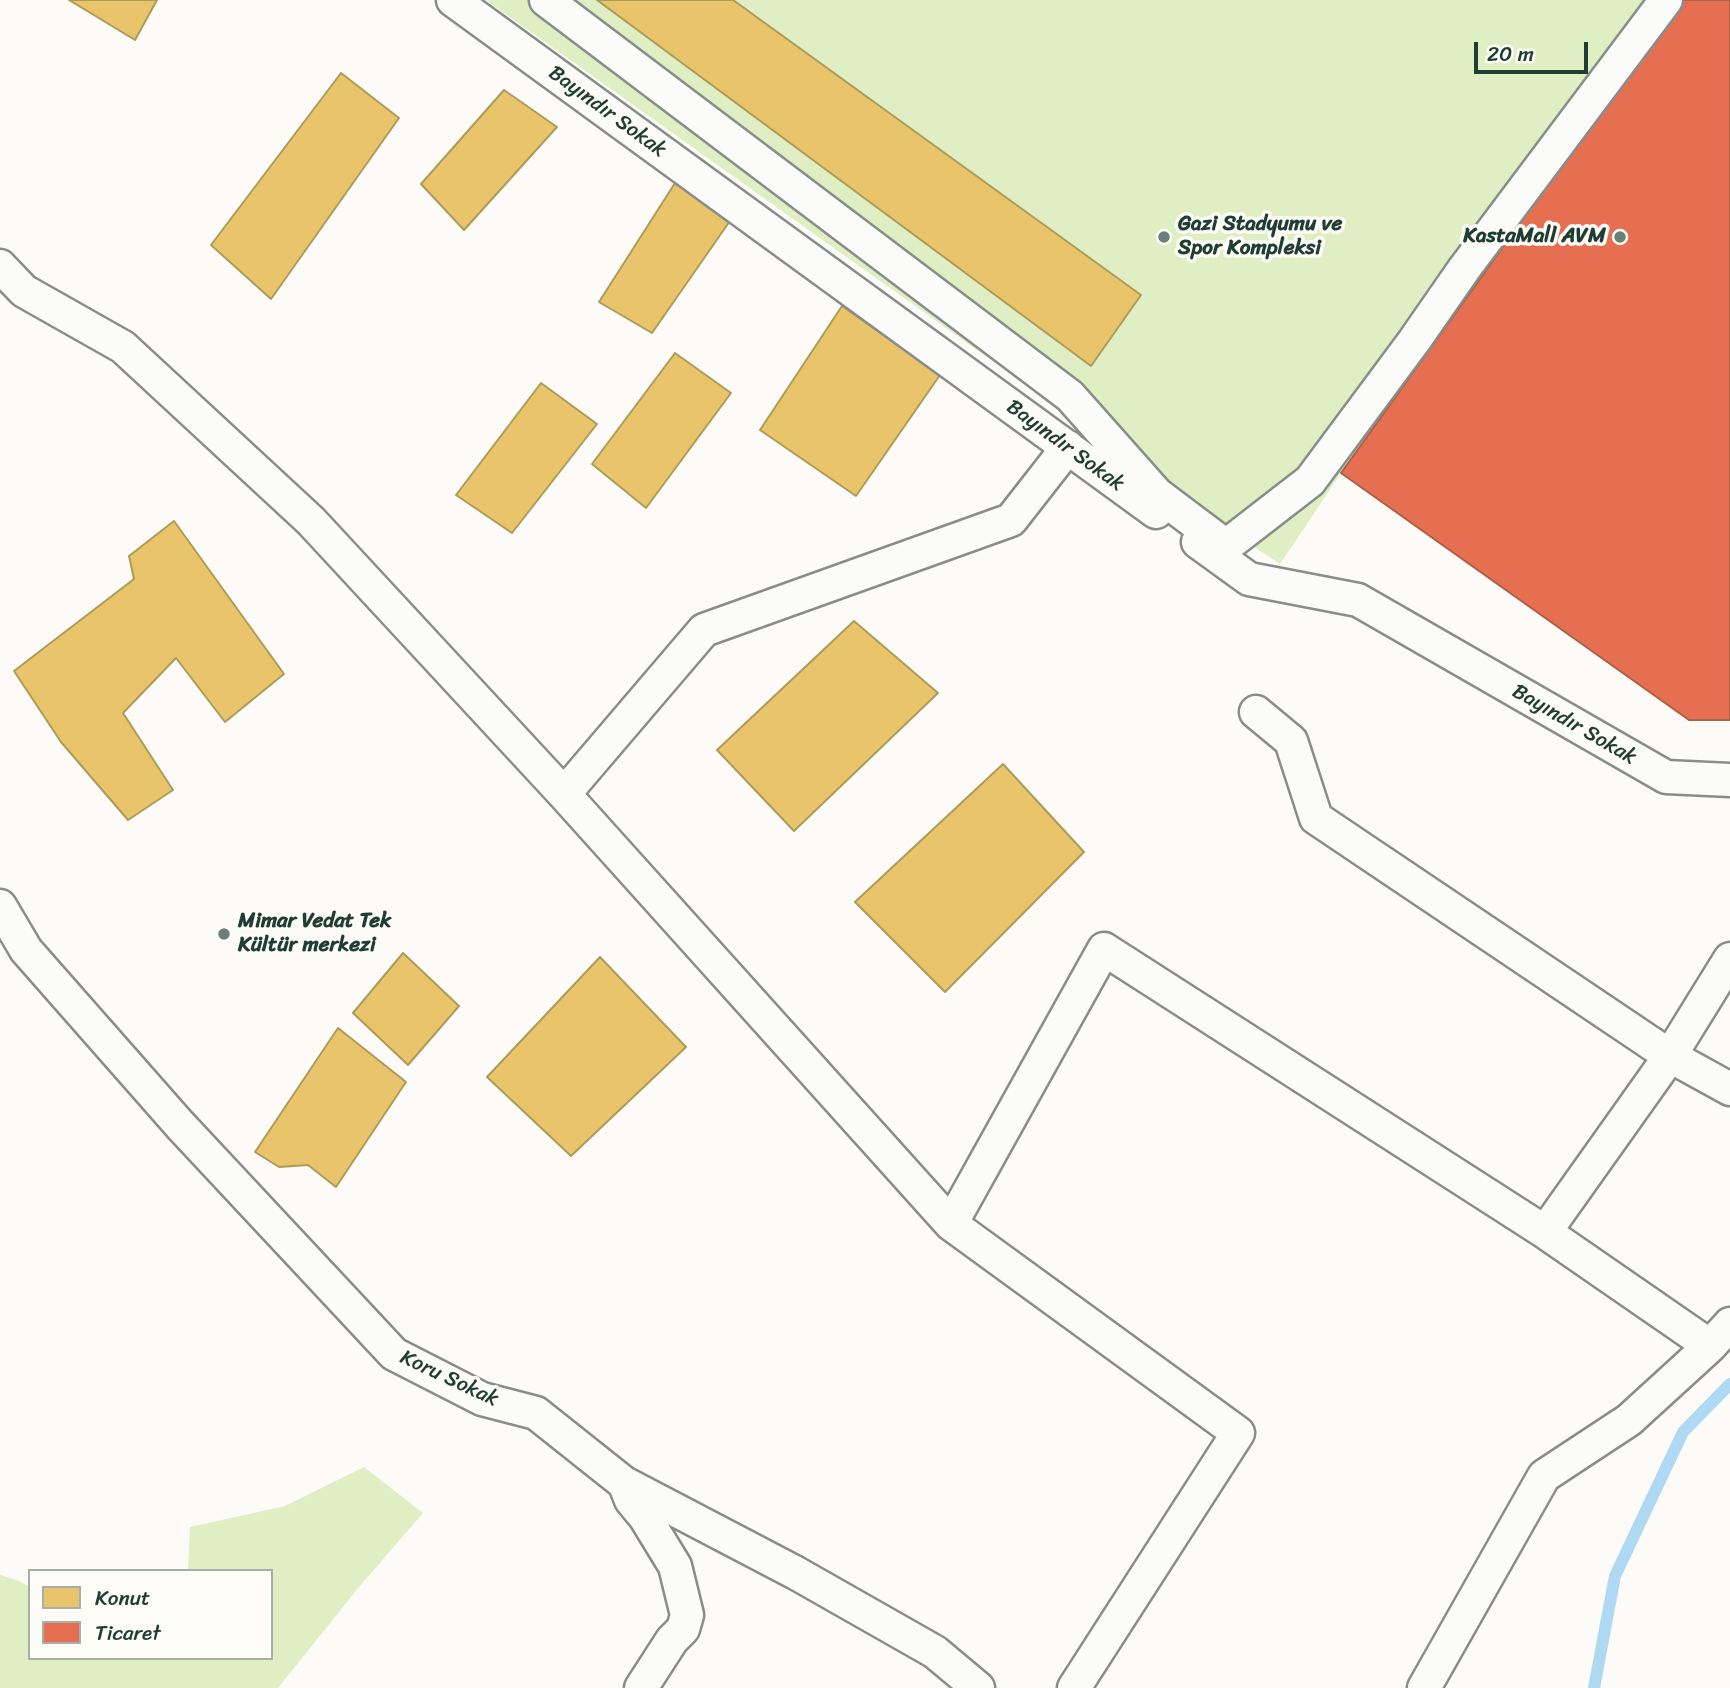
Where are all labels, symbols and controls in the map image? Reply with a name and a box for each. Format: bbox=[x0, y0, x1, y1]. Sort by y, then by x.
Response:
scale bar bbox=[1478, 28, 1592, 72]
text: 20 m bbox=[1487, 35, 1534, 73]
street label: Bayındır Sokak bbox=[543, 61, 671, 163]
place label: Gazi Stadyumu ve Spor Kompleksi bbox=[1178, 212, 1342, 262]
place label: KastaMall AVM bbox=[1463, 224, 1606, 250]
marker: Gazi Stadyumu ve Spor Kompleksi bbox=[1156, 229, 1172, 245]
marker: KastaMall AVM bbox=[1612, 229, 1628, 245]
street label: Bayındır Sokak bbox=[1001, 395, 1129, 497]
street label: Bayındır Sokak bbox=[1507, 679, 1641, 771]
place label: Mimar Vedat Tek Kültür merkezi bbox=[238, 909, 391, 959]
marker: Mimar Vedat Tek Kültür merkezi bbox=[216, 926, 232, 942]
street label: Koru Sokak bbox=[396, 1345, 502, 1413]
legend bbox=[28, 1569, 273, 1660]
text: Konut bbox=[95, 1579, 150, 1617]
text: Ticaret bbox=[95, 1614, 161, 1652]

